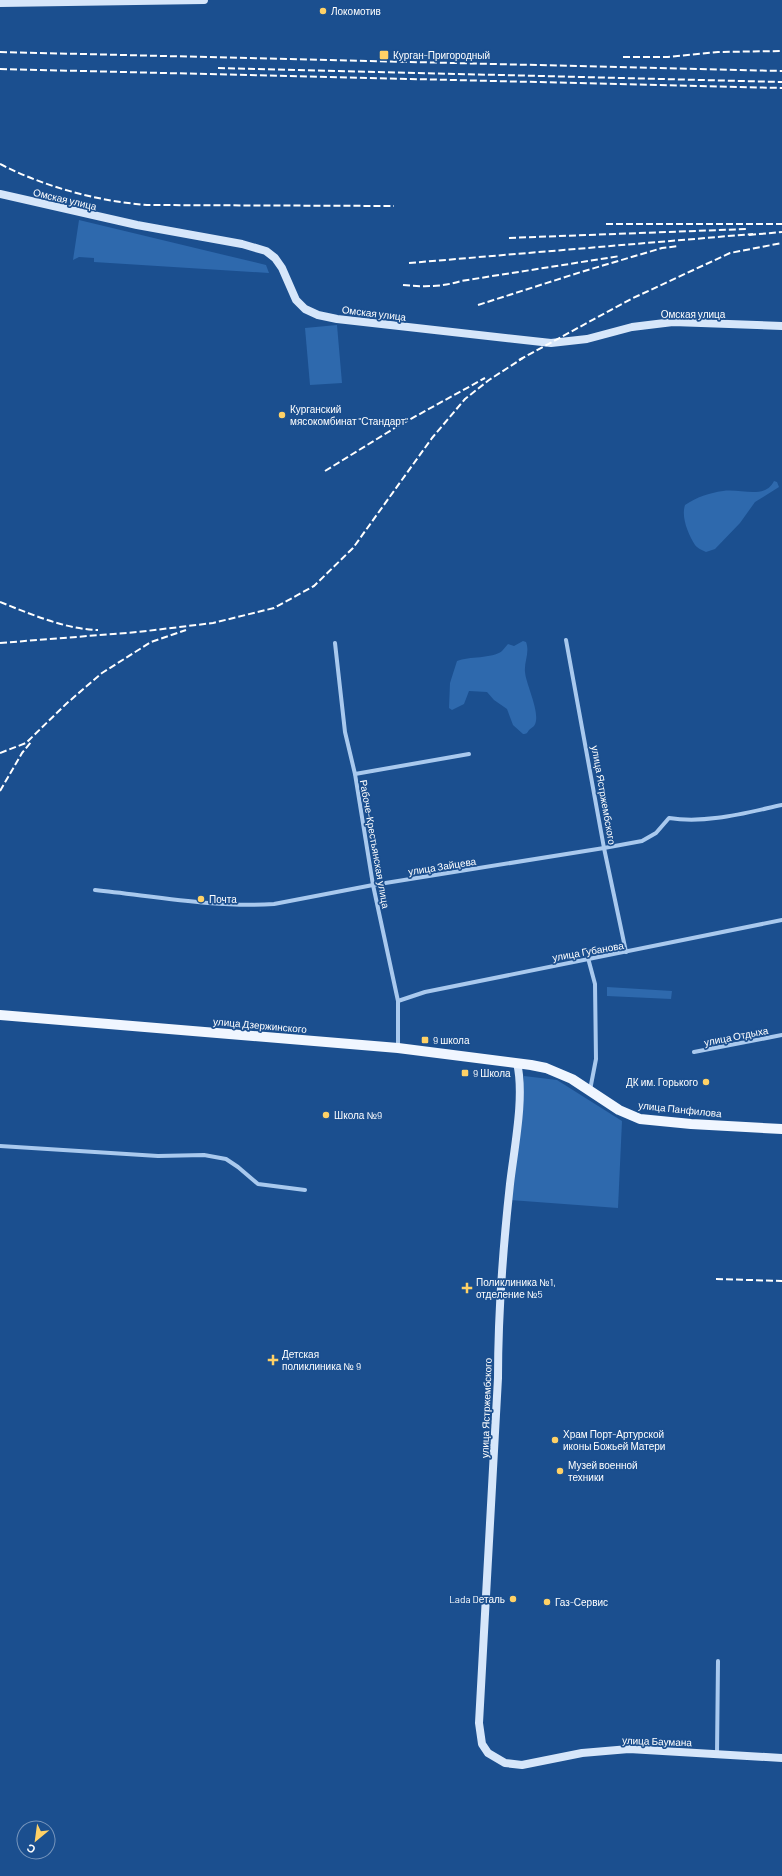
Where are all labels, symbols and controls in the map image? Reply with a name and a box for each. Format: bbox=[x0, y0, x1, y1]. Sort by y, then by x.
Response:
place label: Локомотив bbox=[331, 5, 381, 17]
marker: Локомотив bbox=[318, 6, 328, 16]
marker: Курган-Пригородный bbox=[378, 49, 390, 61]
place label: Курган-Пригородный bbox=[393, 49, 490, 61]
street label: Омская улица bbox=[32, 186, 98, 212]
street label: Омская улица bbox=[341, 303, 407, 323]
street label: Омская улица bbox=[661, 308, 726, 320]
place label: Курганский мясокомбинат "Стандарт" bbox=[290, 403, 408, 427]
marker: Курганский мясокомбинат "Стандарт" bbox=[277, 410, 287, 420]
street label: улица Ястржембского bbox=[589, 744, 619, 846]
street label: Рабоче-Крестьянская улица bbox=[358, 779, 392, 910]
street label: улица Зайцева bbox=[407, 855, 477, 877]
place label: Почта bbox=[209, 893, 237, 905]
marker: Почта bbox=[196, 894, 206, 904]
street label: улица Губанова bbox=[551, 939, 625, 963]
street label: улица Дзержинского bbox=[213, 1015, 308, 1035]
street label: улица Отдыха bbox=[703, 1024, 769, 1048]
place label: 9 школа bbox=[433, 1034, 470, 1046]
marker: 9 школа bbox=[420, 1035, 430, 1045]
place label: 9 Школа bbox=[473, 1067, 511, 1079]
marker: 9 Школа bbox=[460, 1068, 470, 1078]
place label: ДК им. Горького bbox=[626, 1076, 698, 1088]
marker: ДК им. Горького bbox=[701, 1077, 711, 1087]
street label: улица Панфилова bbox=[638, 1099, 723, 1119]
place label: Школа №9 bbox=[334, 1109, 382, 1121]
marker: Школа №9 bbox=[321, 1110, 331, 1120]
place label: Поликлиника №1, отделение №5 bbox=[476, 1276, 556, 1300]
marker: Поликлиника №1, отделение №5 bbox=[461, 1282, 473, 1294]
place label: Детская поликлиника № 9 bbox=[282, 1348, 361, 1372]
marker: Детская поликлиника № 9 bbox=[267, 1354, 279, 1366]
street label: улица Ястржембского bbox=[478, 1357, 494, 1458]
place label: Храм Порт-Артурской иконы Божьей Матери bbox=[563, 1428, 665, 1452]
marker: Храм Порт-Артурской иконы Божьей Матери bbox=[550, 1435, 560, 1445]
place label: Музей военной техники bbox=[568, 1459, 638, 1483]
marker: Музей военной техники bbox=[555, 1466, 565, 1476]
place label: Lada Dеталь bbox=[449, 1593, 505, 1605]
marker: Lada Dеталь bbox=[508, 1594, 518, 1604]
place label: Газ-Сервис bbox=[555, 1596, 608, 1608]
marker: Газ-Сервис bbox=[542, 1597, 552, 1607]
street label: улица Баумана bbox=[622, 1734, 693, 1748]
north arrow bbox=[16, 1820, 56, 1860]
text: С bbox=[24, 1842, 38, 1857]

